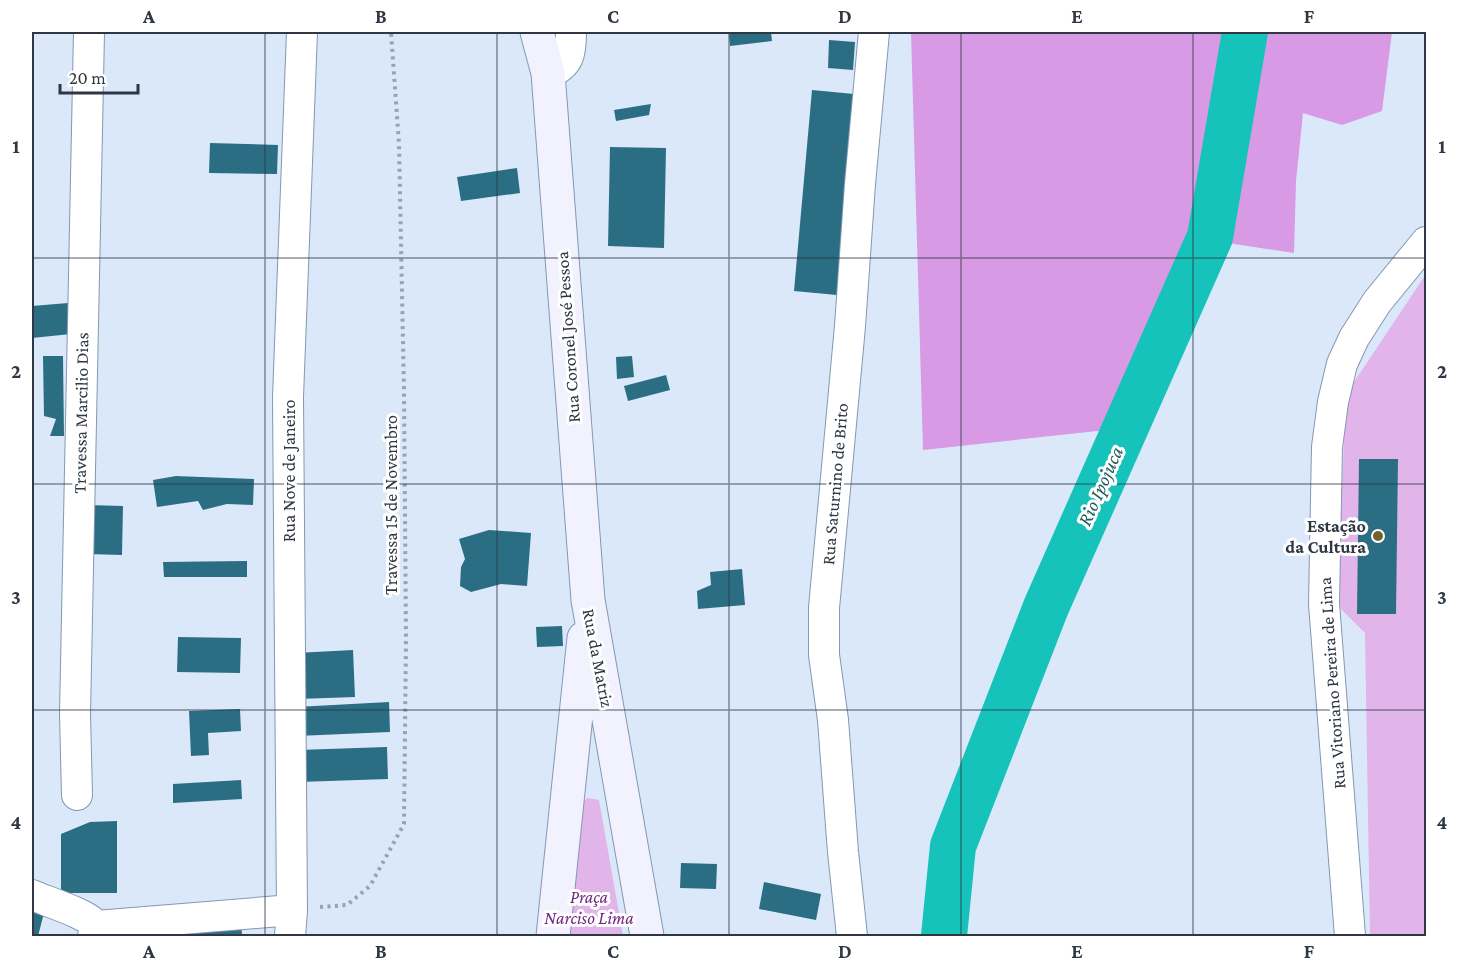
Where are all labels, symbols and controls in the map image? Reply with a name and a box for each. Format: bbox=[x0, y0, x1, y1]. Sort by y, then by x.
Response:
text: A bbox=[142, 5, 156, 27]
text: B bbox=[375, 5, 387, 27]
text: C bbox=[607, 5, 619, 27]
text: D bbox=[838, 5, 852, 27]
text: E bbox=[1071, 5, 1083, 27]
text: F bbox=[1304, 5, 1315, 27]
scale bar bbox=[60, 57, 138, 95]
text: 20 m bbox=[69, 68, 106, 88]
text: 1 bbox=[12, 135, 20, 157]
text: 1 bbox=[1438, 135, 1446, 157]
street label: Rua Coronel José Pessoa bbox=[552, 251, 584, 423]
street label: Travessa Marcilio Dias bbox=[70, 332, 92, 494]
text: 2 bbox=[11, 360, 21, 382]
text: 2 bbox=[1437, 360, 1447, 382]
street label: Rua Nove de Janeiro bbox=[279, 400, 299, 542]
street label: Rua Saturnino de Brito bbox=[818, 402, 852, 566]
street label: Travessa 15 de Novembro bbox=[381, 415, 401, 595]
water label: Rio Ipojuca bbox=[1073, 443, 1128, 529]
place label: Estação da Cultura bbox=[1285, 516, 1366, 557]
marker: Estação da Cultura bbox=[1371, 529, 1385, 543]
street label: Rua Vitoriano Pereira de Lima bbox=[1315, 576, 1349, 790]
text: 3 bbox=[11, 586, 21, 608]
text: 3 bbox=[1437, 586, 1447, 608]
street label: Rua da Matriz bbox=[579, 607, 617, 709]
text: 4 bbox=[11, 811, 22, 833]
text: 4 bbox=[1437, 811, 1448, 833]
park label: Praça Narciso Lima bbox=[544, 887, 634, 928]
text: A bbox=[142, 940, 156, 962]
text: B bbox=[375, 940, 387, 962]
text: C bbox=[607, 940, 619, 962]
text: D bbox=[838, 940, 852, 962]
text: E bbox=[1071, 940, 1083, 962]
text: F bbox=[1304, 940, 1315, 962]

